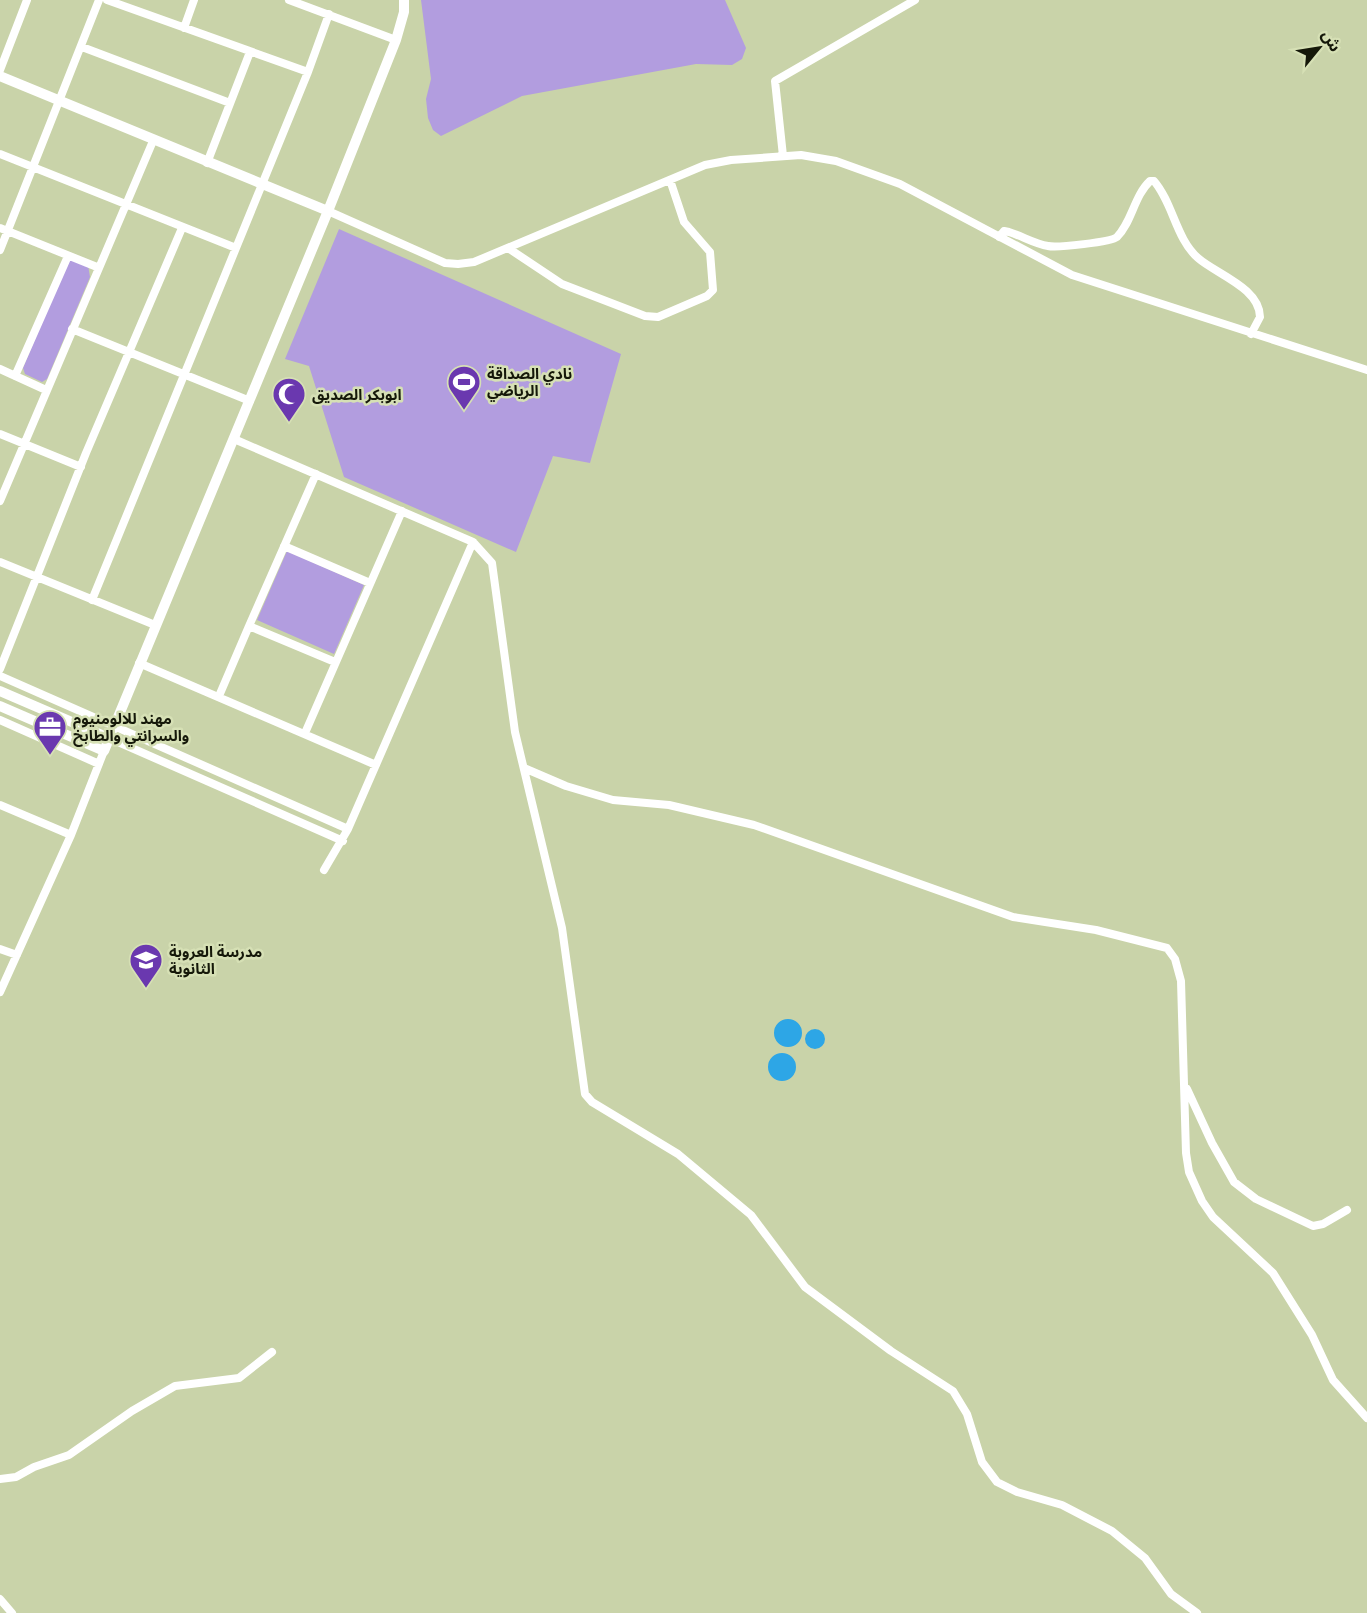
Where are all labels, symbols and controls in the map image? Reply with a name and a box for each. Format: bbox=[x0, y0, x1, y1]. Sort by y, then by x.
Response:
north arrow bbox=[1289, 18, 1349, 78]
text: ش bbox=[1318, 26, 1346, 55]
sports icon: نادي الصداقة الرياضي bbox=[446, 364, 482, 411]
place label: نادي الصداقة الرياضي bbox=[487, 364, 572, 402]
mosque icon: ابوبكر الصديق bbox=[271, 376, 307, 423]
place label: ابوبكر الصديق bbox=[312, 385, 402, 404]
office icon: مهند للالومنيوم والسرانتي والطابخ bbox=[32, 709, 68, 756]
place label: مهند للالومنيوم والسرانتي والطابخ bbox=[73, 709, 189, 747]
school or university icon: مدرسة العروبة الثانوية bbox=[128, 942, 164, 989]
place label: مدرسة العروبة الثانوية bbox=[169, 942, 262, 978]

